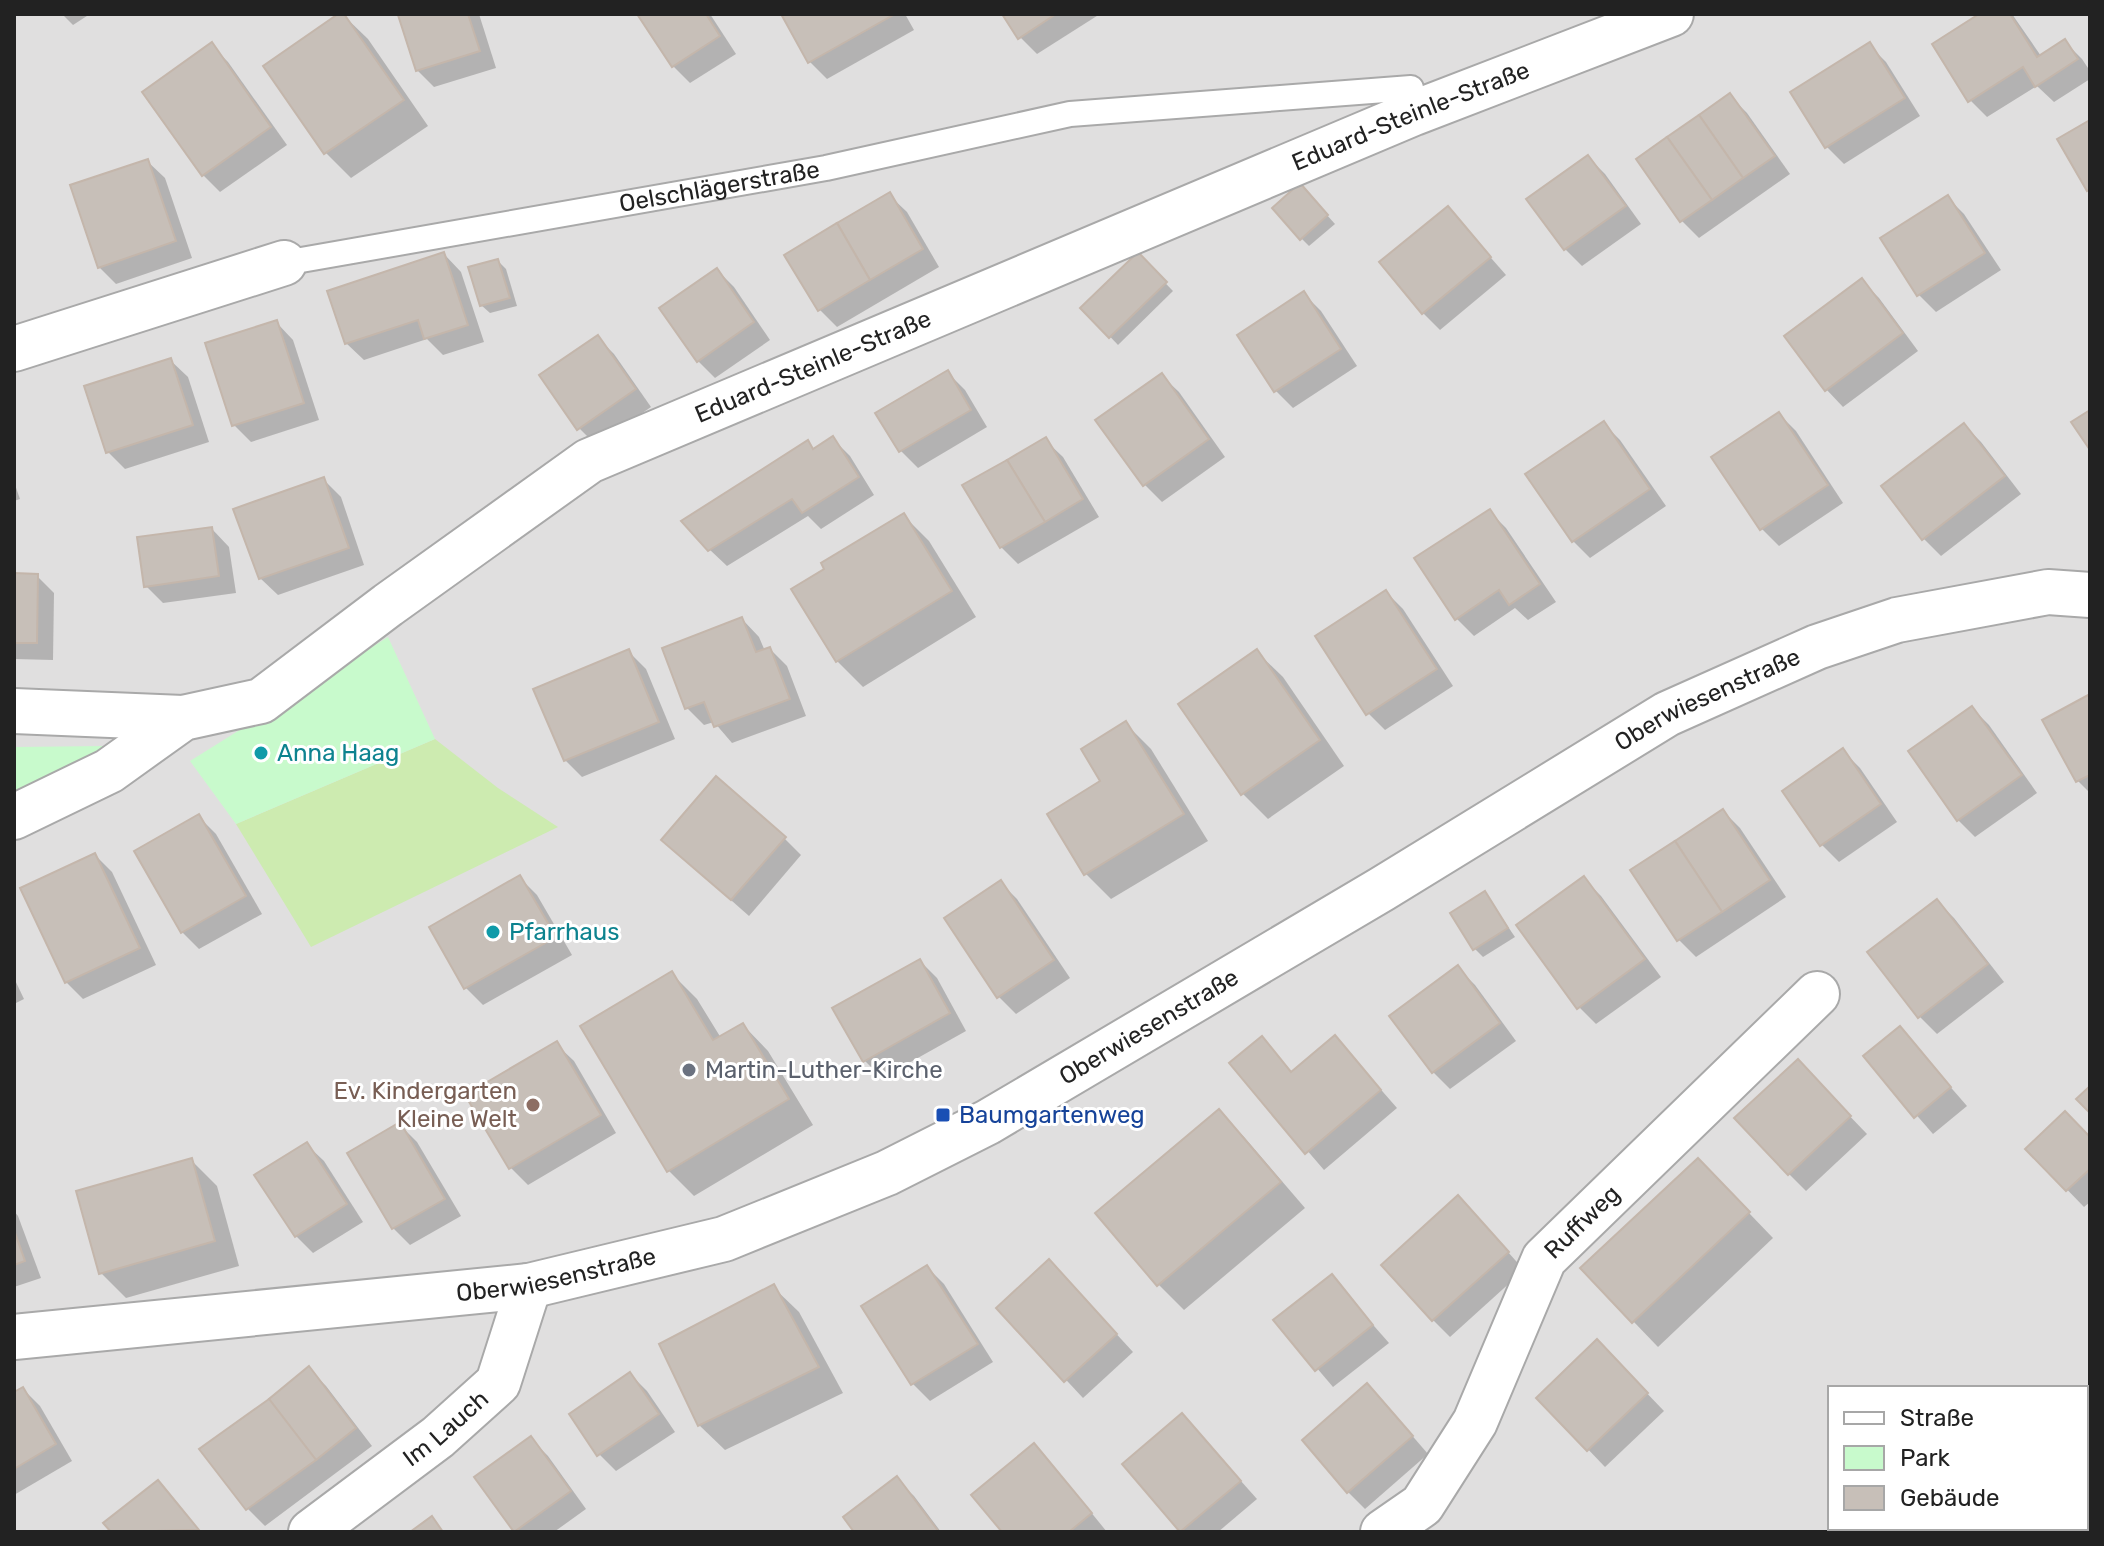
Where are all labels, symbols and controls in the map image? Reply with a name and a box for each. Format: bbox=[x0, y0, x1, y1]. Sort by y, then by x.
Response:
street label: Eduard-Steinle-Straße bbox=[1288, 56, 1533, 177]
street label: Oelschlägerstraße bbox=[617, 155, 822, 218]
street label: Eduard-Steinle-Straße bbox=[691, 304, 935, 429]
street label: Oberwiesenstraße bbox=[1609, 642, 1805, 757]
place label: Anna Haag bbox=[277, 739, 399, 767]
marker: Anna Haag bbox=[252, 744, 270, 762]
place label: Pfarrhaus bbox=[509, 918, 620, 946]
marker: Pfarrhaus bbox=[484, 923, 502, 941]
street label: Oberwiesenstraße bbox=[1054, 963, 1243, 1091]
place label: Martin-Luther-Kirche bbox=[705, 1056, 943, 1084]
marker: Martin-Luther-Kirche bbox=[680, 1061, 698, 1079]
place label: Ev. Kindergarten Kleine Welt bbox=[333, 1077, 517, 1133]
marker: Ev. Kindergarten Kleine Welt bbox=[524, 1096, 542, 1114]
place label: Baumgartenweg bbox=[959, 1101, 1145, 1129]
marker: Baumgartenweg bbox=[934, 1106, 952, 1124]
street label: Ruffweg bbox=[1539, 1179, 1625, 1265]
street label: Oberwiesenstraße bbox=[455, 1242, 659, 1307]
street label: Im Lauch bbox=[398, 1385, 494, 1472]
legend bbox=[1828, 1386, 2088, 1530]
text: Straße bbox=[1900, 1404, 1974, 1432]
text: Park bbox=[1900, 1444, 1951, 1472]
text: Gebäude bbox=[1900, 1484, 1999, 1512]

